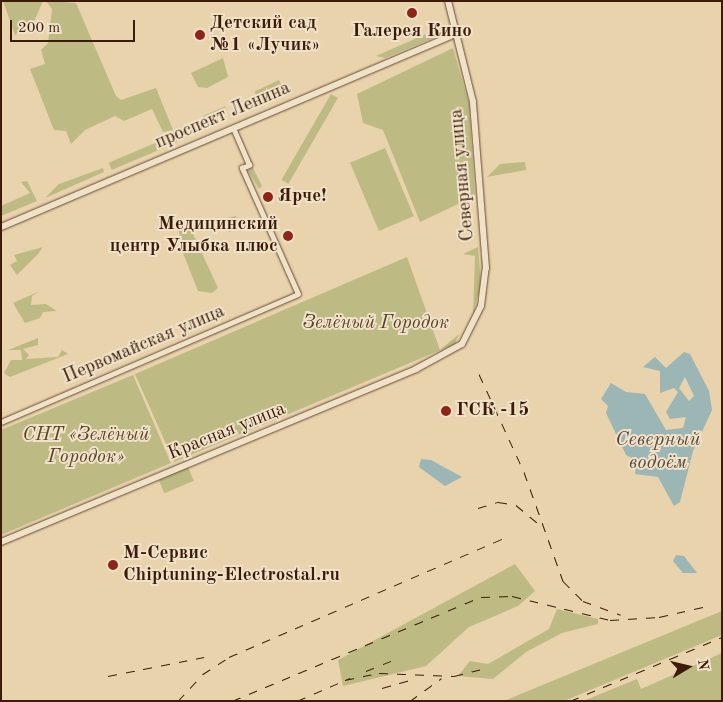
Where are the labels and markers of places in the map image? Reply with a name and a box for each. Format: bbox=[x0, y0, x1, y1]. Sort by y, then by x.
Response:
marker: Галерея Кино bbox=[406, 7, 418, 19]
place label: Детский сад №1 «Лучик» bbox=[210, 13, 320, 57]
place label: Галерея Кино bbox=[352, 21, 472, 43]
marker: Детский сад №1 «Лучик» bbox=[194, 29, 206, 41]
place label: Ярче! bbox=[278, 186, 326, 208]
marker: Ярче! bbox=[262, 191, 274, 203]
place label: Медицинский центр Улыбка плюс bbox=[110, 214, 278, 258]
marker: Медицинский центр Улыбка плюс bbox=[282, 230, 294, 242]
place label: ГСК -15 bbox=[456, 400, 529, 422]
marker: ГСК -15 bbox=[440, 405, 452, 417]
place label: M-Сервис Chiptuning-Electrostal.ru bbox=[123, 543, 340, 587]
marker: M-Сервис Chiptuning-Electrostal.ru bbox=[107, 559, 119, 571]

